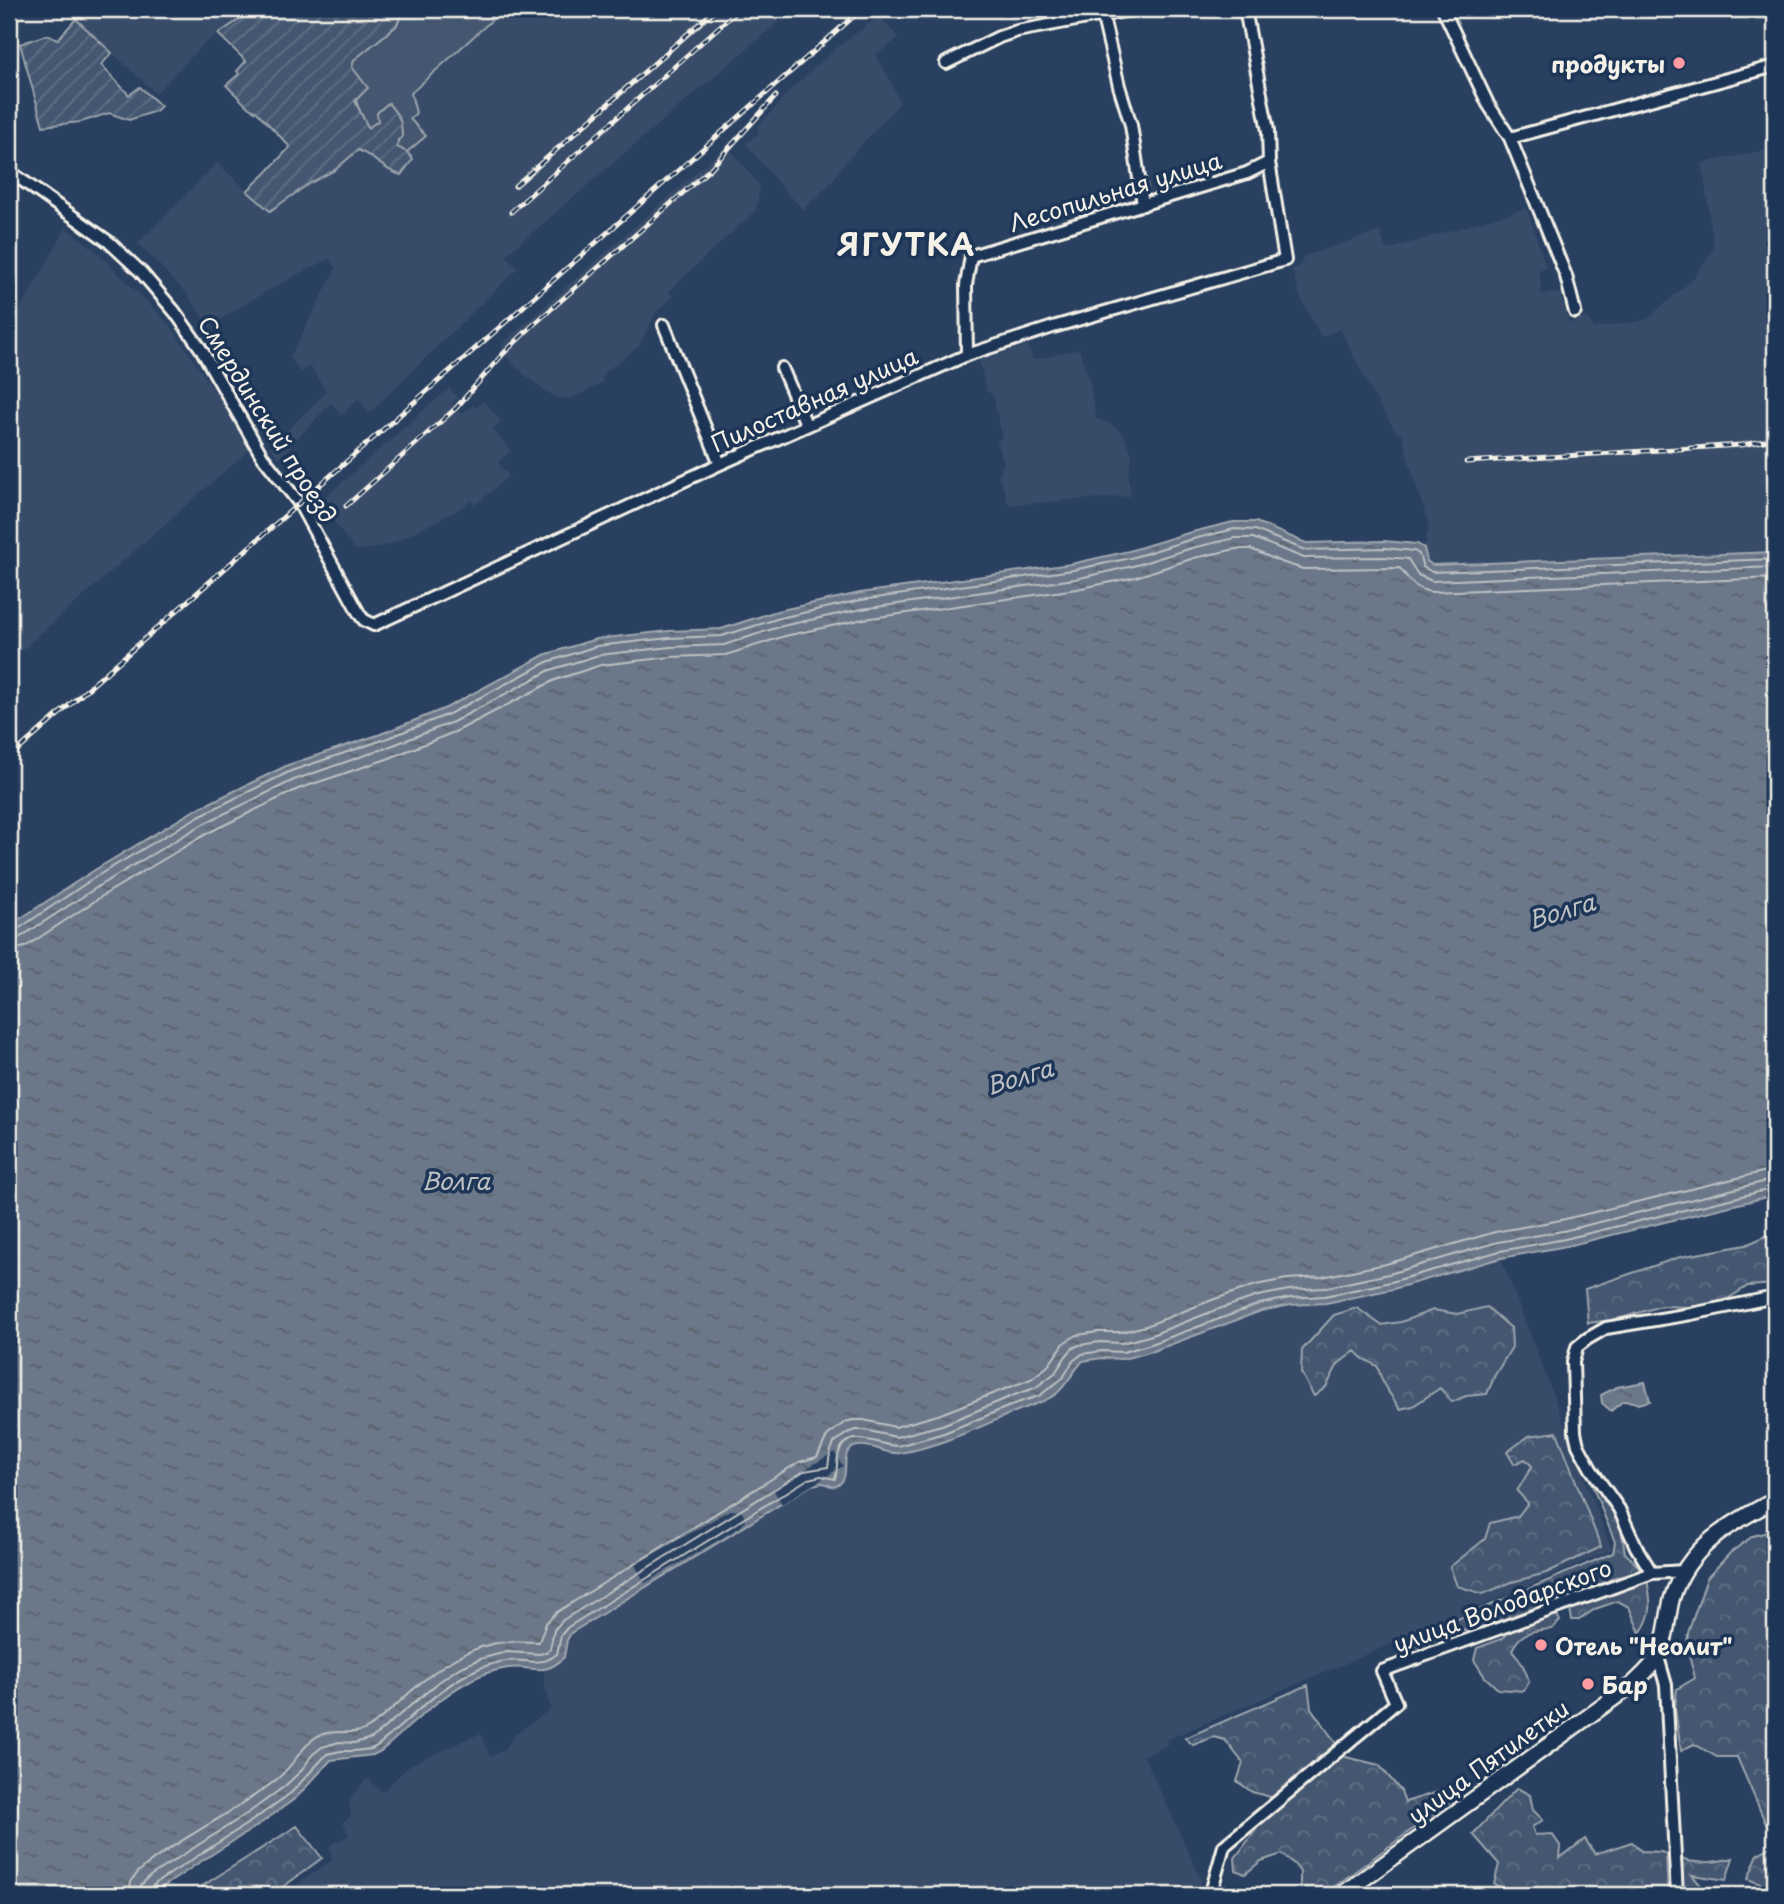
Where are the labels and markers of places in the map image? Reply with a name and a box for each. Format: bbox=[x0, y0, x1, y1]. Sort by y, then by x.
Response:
place label: продукты bbox=[1551, 46, 1665, 81]
marker: продукты bbox=[1671, 55, 1687, 71]
place label: Отель "Неолит" bbox=[1555, 1628, 1733, 1663]
marker: Отель "Неолит" bbox=[1533, 1637, 1549, 1653]
place label: Бар bbox=[1602, 1667, 1648, 1702]
marker: Бар bbox=[1580, 1676, 1596, 1692]

